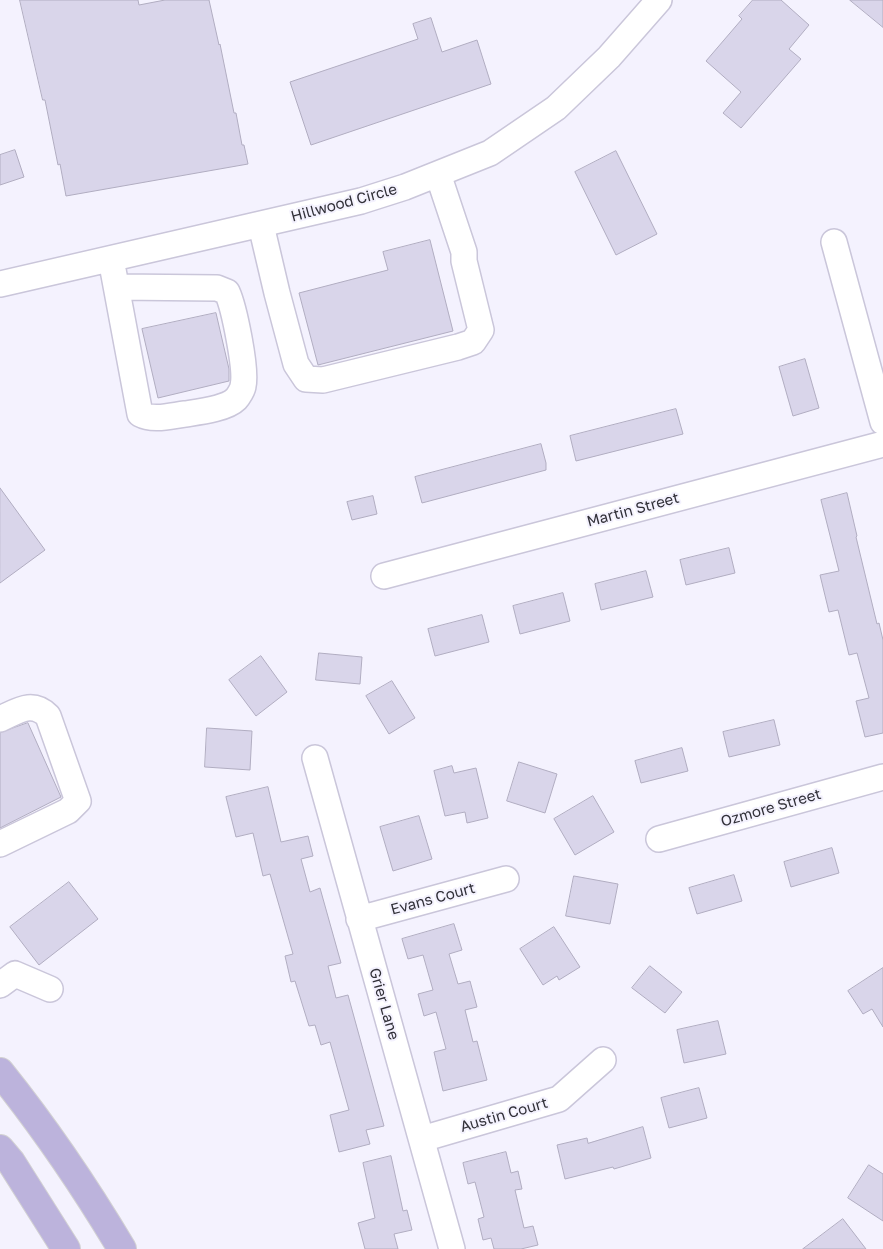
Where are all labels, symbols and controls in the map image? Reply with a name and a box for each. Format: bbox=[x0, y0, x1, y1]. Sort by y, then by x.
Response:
street label: Hillwood Circle bbox=[289, 180, 399, 226]
street label: Martin Street bbox=[585, 489, 681, 531]
street label: Ozmore Street bbox=[719, 785, 823, 831]
street label: Evans Court bbox=[389, 879, 477, 919]
street label: Grier Lane bbox=[365, 966, 403, 1042]
street label: Austin Court bbox=[458, 1094, 550, 1136]

